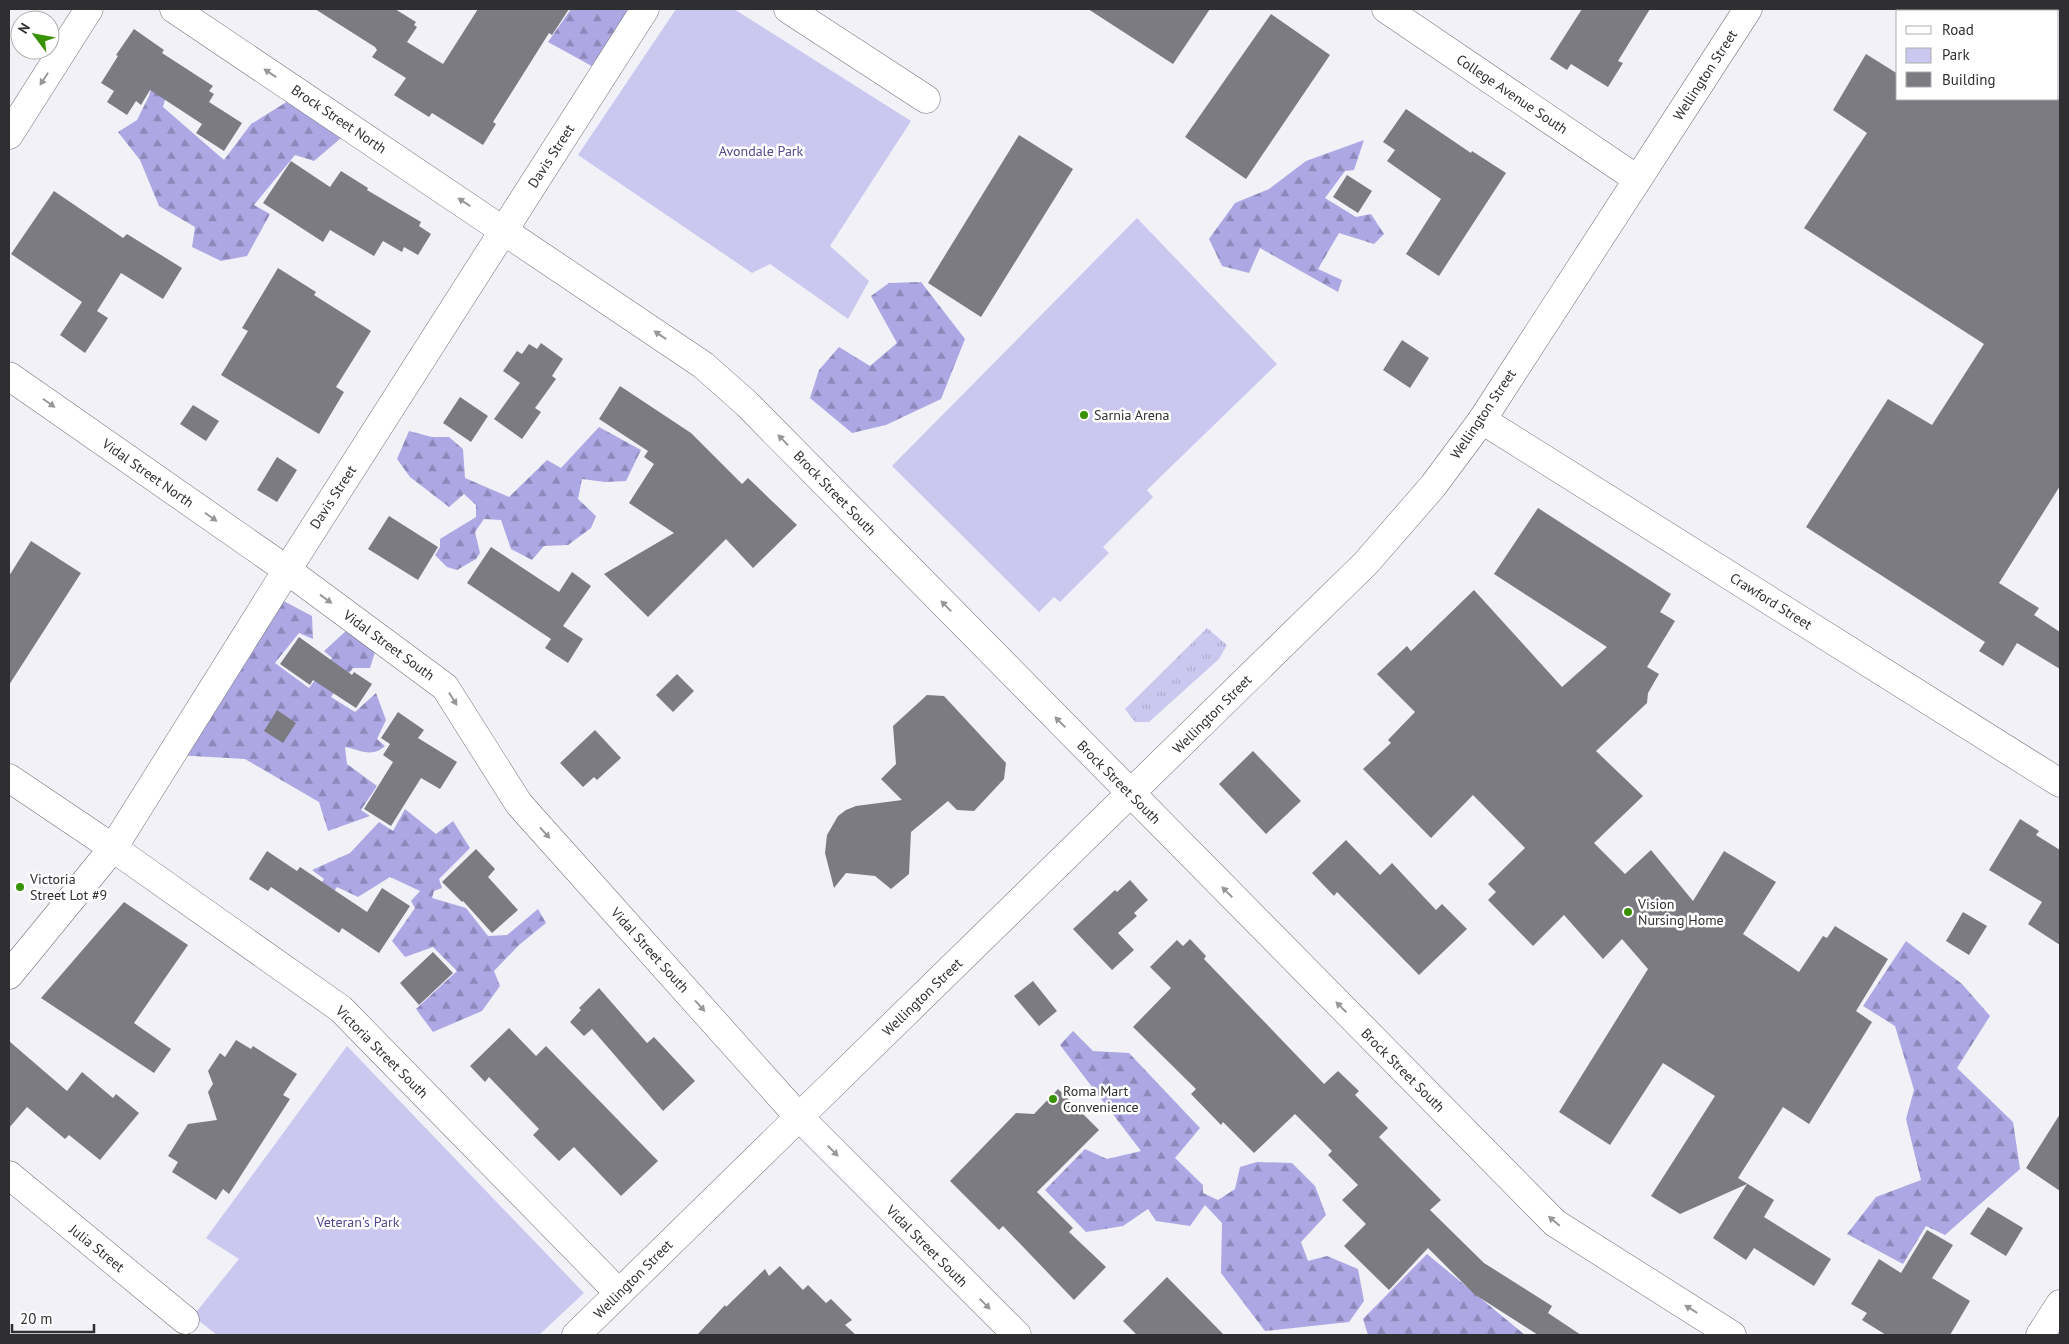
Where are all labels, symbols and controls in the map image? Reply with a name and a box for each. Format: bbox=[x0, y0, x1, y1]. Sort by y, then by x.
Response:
north arrow bbox=[10, 10, 60, 60]
legend bbox=[1896, 10, 2059, 100]
text: N bbox=[14, 19, 34, 37]
text: Road bbox=[1942, 20, 1974, 39]
street label: Wellington Street bbox=[1669, 26, 1741, 124]
text: Park bbox=[1942, 45, 1970, 64]
street label: College Avenue South bbox=[1453, 50, 1571, 138]
one-way arrow bbox=[264, 68, 277, 78]
text: Building bbox=[1942, 70, 1996, 89]
one-way arrow bbox=[40, 73, 49, 86]
street label: Brock Street North bbox=[288, 81, 390, 157]
street label: Davis Street bbox=[524, 121, 578, 191]
park label: Avondale Park bbox=[719, 142, 804, 160]
one-way arrow bbox=[457, 197, 470, 207]
one-way arrow bbox=[653, 330, 666, 340]
street label: Wellington Street bbox=[1446, 365, 1520, 462]
one-way arrow bbox=[42, 398, 56, 408]
place label: Sarnia Arena bbox=[1094, 406, 1170, 424]
marker: Sarnia Arena bbox=[1078, 409, 1090, 421]
street label: Vidal Street North bbox=[98, 434, 197, 511]
one-way arrow bbox=[777, 434, 789, 446]
street label: Brock Street South bbox=[790, 447, 880, 539]
street label: Davis Street bbox=[306, 462, 360, 532]
one-way arrow bbox=[204, 512, 217, 522]
street label: Crawford Street bbox=[1727, 569, 1816, 633]
one-way arrow bbox=[319, 594, 333, 604]
one-way arrow bbox=[940, 601, 952, 613]
street label: Vidal Street South bbox=[339, 605, 438, 684]
street label: Wellington Street bbox=[1169, 671, 1255, 757]
one-way arrow bbox=[448, 693, 458, 706]
one-way arrow bbox=[1054, 717, 1066, 729]
street label: Brock Street South bbox=[1073, 736, 1165, 828]
one-way arrow bbox=[539, 826, 551, 838]
place label: Victoria Street Lot #9 bbox=[29, 870, 107, 904]
marker: Victoria Street Lot #9 bbox=[14, 881, 26, 893]
one-way arrow bbox=[1221, 886, 1233, 898]
place label: Vision Nursing Home bbox=[1637, 895, 1724, 929]
street label: Vidal Street South bbox=[606, 903, 693, 996]
marker: Vision Nursing Home bbox=[1622, 906, 1634, 918]
street label: Wellington Street bbox=[878, 954, 966, 1040]
one-way arrow bbox=[694, 999, 706, 1011]
street label: Victoria Street South bbox=[331, 1001, 432, 1102]
one-way arrow bbox=[1335, 1001, 1347, 1013]
street label: Brock Street South bbox=[1357, 1024, 1449, 1116]
place label: Roma Mart Convenience bbox=[1063, 1082, 1139, 1116]
marker: Roma Mart Convenience bbox=[1047, 1093, 1059, 1105]
one-way arrow bbox=[827, 1145, 839, 1157]
street label: Vidal Street South bbox=[882, 1201, 972, 1291]
park label: Veteran's Park bbox=[316, 1213, 400, 1231]
one-way arrow bbox=[1548, 1216, 1561, 1227]
street label: Julia Street bbox=[65, 1220, 128, 1276]
street label: Wellington Street bbox=[590, 1236, 676, 1322]
one-way arrow bbox=[979, 1297, 991, 1309]
scale bar bbox=[12, 1302, 95, 1334]
one-way arrow bbox=[1684, 1304, 1697, 1314]
text: 20 m bbox=[20, 1309, 53, 1328]

